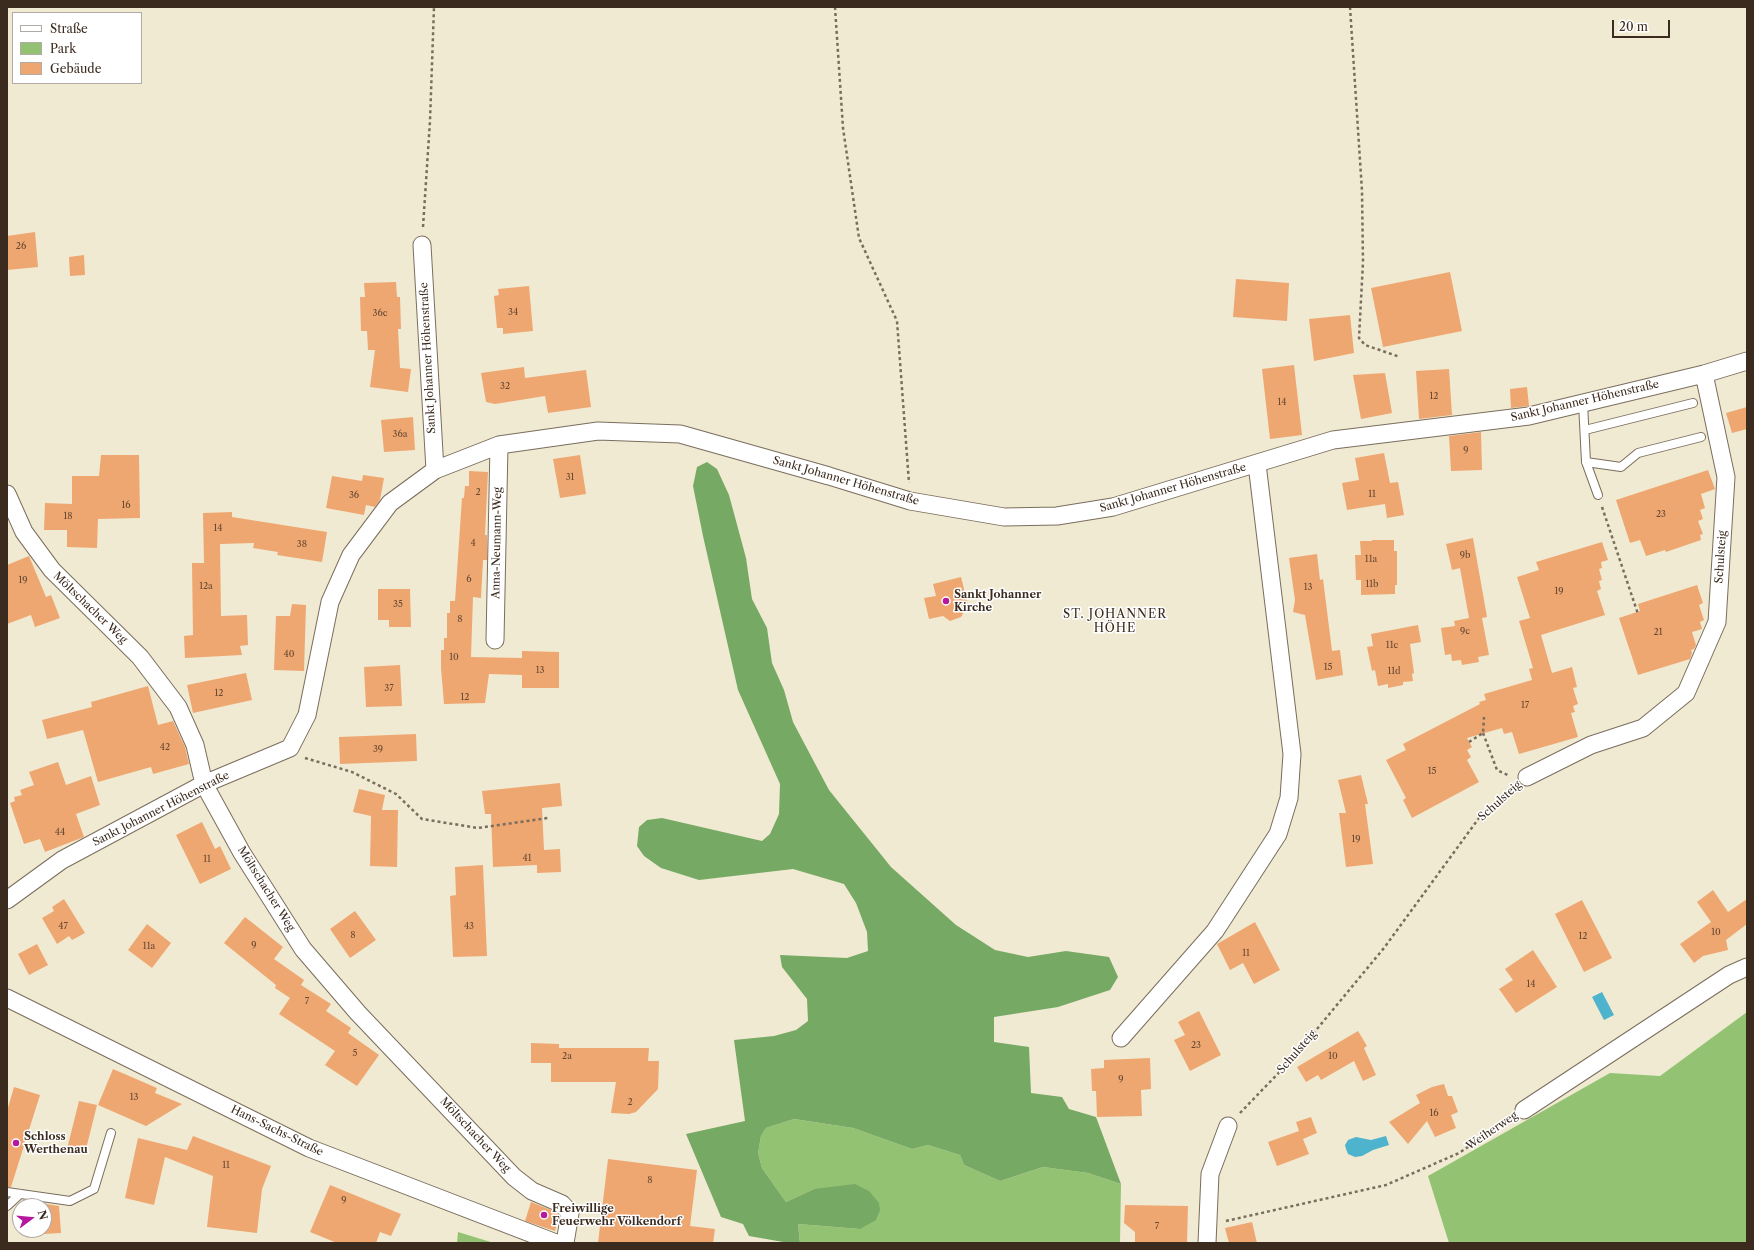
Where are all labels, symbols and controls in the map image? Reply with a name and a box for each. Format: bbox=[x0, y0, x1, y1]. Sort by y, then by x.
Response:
legend bbox=[12, 12, 142, 84]
scale bar bbox=[1614, 12, 1672, 38]
text: 20 m bbox=[1619, 19, 1648, 34]
text: Straße bbox=[50, 21, 88, 36]
text: Park bbox=[50, 41, 76, 56]
text: Gebäude bbox=[50, 61, 101, 76]
house number: 26 bbox=[16, 241, 26, 251]
street label: Sankt Johanner Höhenstraße bbox=[417, 282, 439, 434]
house number: 34 bbox=[508, 307, 518, 317]
house number: 36c bbox=[373, 308, 387, 318]
street label: Sankt Johanner Höhenstraße bbox=[1510, 378, 1660, 424]
house number: 32 bbox=[500, 381, 510, 391]
house number: 12 bbox=[1430, 391, 1438, 401]
house number: 14 bbox=[1278, 397, 1286, 407]
house number: 36a bbox=[393, 429, 407, 439]
house number: 9 bbox=[1463, 445, 1469, 455]
street label: Sankt Johanner Höhenstraße bbox=[771, 454, 921, 508]
street label: Sankt Johanner Höhenstraße bbox=[1098, 461, 1248, 515]
house number: 31 bbox=[566, 472, 574, 482]
house number: 2 bbox=[475, 487, 481, 497]
street label: Anna-Neumann-Weg bbox=[489, 487, 505, 599]
house number: 11 bbox=[1368, 489, 1376, 499]
house number: 36 bbox=[349, 490, 359, 500]
house number: 16 bbox=[121, 500, 131, 510]
house number: 23 bbox=[1656, 509, 1666, 519]
house number: 18 bbox=[63, 511, 73, 521]
house number: 14 bbox=[214, 523, 222, 533]
street label: Schulsteig bbox=[1713, 530, 1729, 584]
house number: 4 bbox=[470, 538, 476, 548]
house number: 38 bbox=[297, 539, 307, 549]
house number: 9b bbox=[1460, 550, 1470, 560]
house number: 11a bbox=[1365, 554, 1377, 564]
street label: Möltschacher Weg bbox=[50, 569, 130, 647]
house number: 6 bbox=[466, 574, 472, 584]
house number: 19 bbox=[18, 575, 28, 585]
house number: 11b bbox=[1365, 579, 1379, 589]
house number: 12a bbox=[199, 581, 213, 591]
house number: 13 bbox=[1304, 582, 1312, 592]
house number: 19 bbox=[1554, 586, 1564, 596]
place label: Sankt Johanner Kirche bbox=[954, 588, 1041, 614]
marker: Sankt Johanner Kirche bbox=[941, 596, 951, 606]
house number: 35 bbox=[393, 599, 403, 609]
district label: ST. JOHANNER HÖHE bbox=[1063, 608, 1167, 636]
house number: 8 bbox=[457, 614, 463, 624]
house number: 9c bbox=[1460, 626, 1470, 636]
house number: 21 bbox=[1654, 627, 1662, 637]
house number: 11c bbox=[1386, 640, 1398, 650]
house number: 40 bbox=[284, 649, 294, 659]
house number: 10 bbox=[449, 652, 459, 662]
house number: 15 bbox=[1324, 662, 1332, 672]
house number: 13 bbox=[536, 665, 544, 675]
house number: 11d bbox=[1387, 666, 1401, 676]
house number: 37 bbox=[384, 683, 394, 693]
house number: 12 bbox=[215, 688, 223, 698]
house number: 12 bbox=[461, 692, 469, 702]
house number: 17 bbox=[1521, 700, 1529, 710]
house number: 42 bbox=[160, 742, 170, 752]
house number: 39 bbox=[373, 744, 383, 754]
house number: 15 bbox=[1428, 766, 1436, 776]
street label: Sankt Johanner Höhenstraße bbox=[90, 769, 232, 849]
street label: Schulsteig bbox=[1476, 778, 1524, 824]
house number: 44 bbox=[55, 827, 65, 837]
house number: 19 bbox=[1351, 834, 1361, 844]
street label: Möltschacher Weg bbox=[235, 844, 297, 934]
house number: 41 bbox=[523, 853, 531, 863]
house number: 11 bbox=[203, 854, 211, 864]
house number: 47 bbox=[58, 921, 68, 931]
house number: 43 bbox=[464, 921, 474, 931]
house number: 10 bbox=[1711, 927, 1721, 937]
house number: 8 bbox=[350, 930, 356, 940]
house number: 12 bbox=[1579, 931, 1587, 941]
house number: 9 bbox=[251, 940, 257, 950]
house number: 11a bbox=[143, 941, 155, 951]
house number: 11 bbox=[1242, 948, 1250, 958]
house number: 14 bbox=[1527, 979, 1535, 989]
house number: 7 bbox=[305, 996, 309, 1006]
street label: Schulsteig bbox=[1275, 1028, 1319, 1076]
house number: 23 bbox=[1191, 1040, 1201, 1050]
house number: 5 bbox=[353, 1048, 357, 1058]
house number: 2a bbox=[562, 1051, 572, 1061]
house number: 10 bbox=[1328, 1051, 1338, 1061]
house number: 9 bbox=[1118, 1074, 1124, 1084]
house number: 13 bbox=[130, 1092, 138, 1102]
street label: Möltschacher Weg bbox=[437, 1095, 513, 1175]
house number: 2 bbox=[627, 1097, 633, 1107]
street label: Hans-Sachs-Straße bbox=[229, 1103, 325, 1159]
house number: 16 bbox=[1429, 1108, 1439, 1118]
street label: Weiherweg bbox=[1464, 1109, 1520, 1153]
place label: Schloss Werthenau bbox=[24, 1130, 88, 1156]
marker: Schloss Werthenau bbox=[11, 1138, 21, 1148]
house number: 11 bbox=[222, 1160, 230, 1170]
house number: 8 bbox=[647, 1175, 653, 1185]
house number: 9 bbox=[341, 1195, 347, 1205]
north arrow bbox=[12, 1198, 52, 1238]
place label: Freiwillige Feuerwehr Völkendorf bbox=[552, 1202, 681, 1228]
text: N bbox=[35, 1208, 51, 1221]
marker: Freiwillige Feuerwehr Völkendorf bbox=[539, 1210, 549, 1220]
house number: 7 bbox=[1155, 1221, 1159, 1231]

